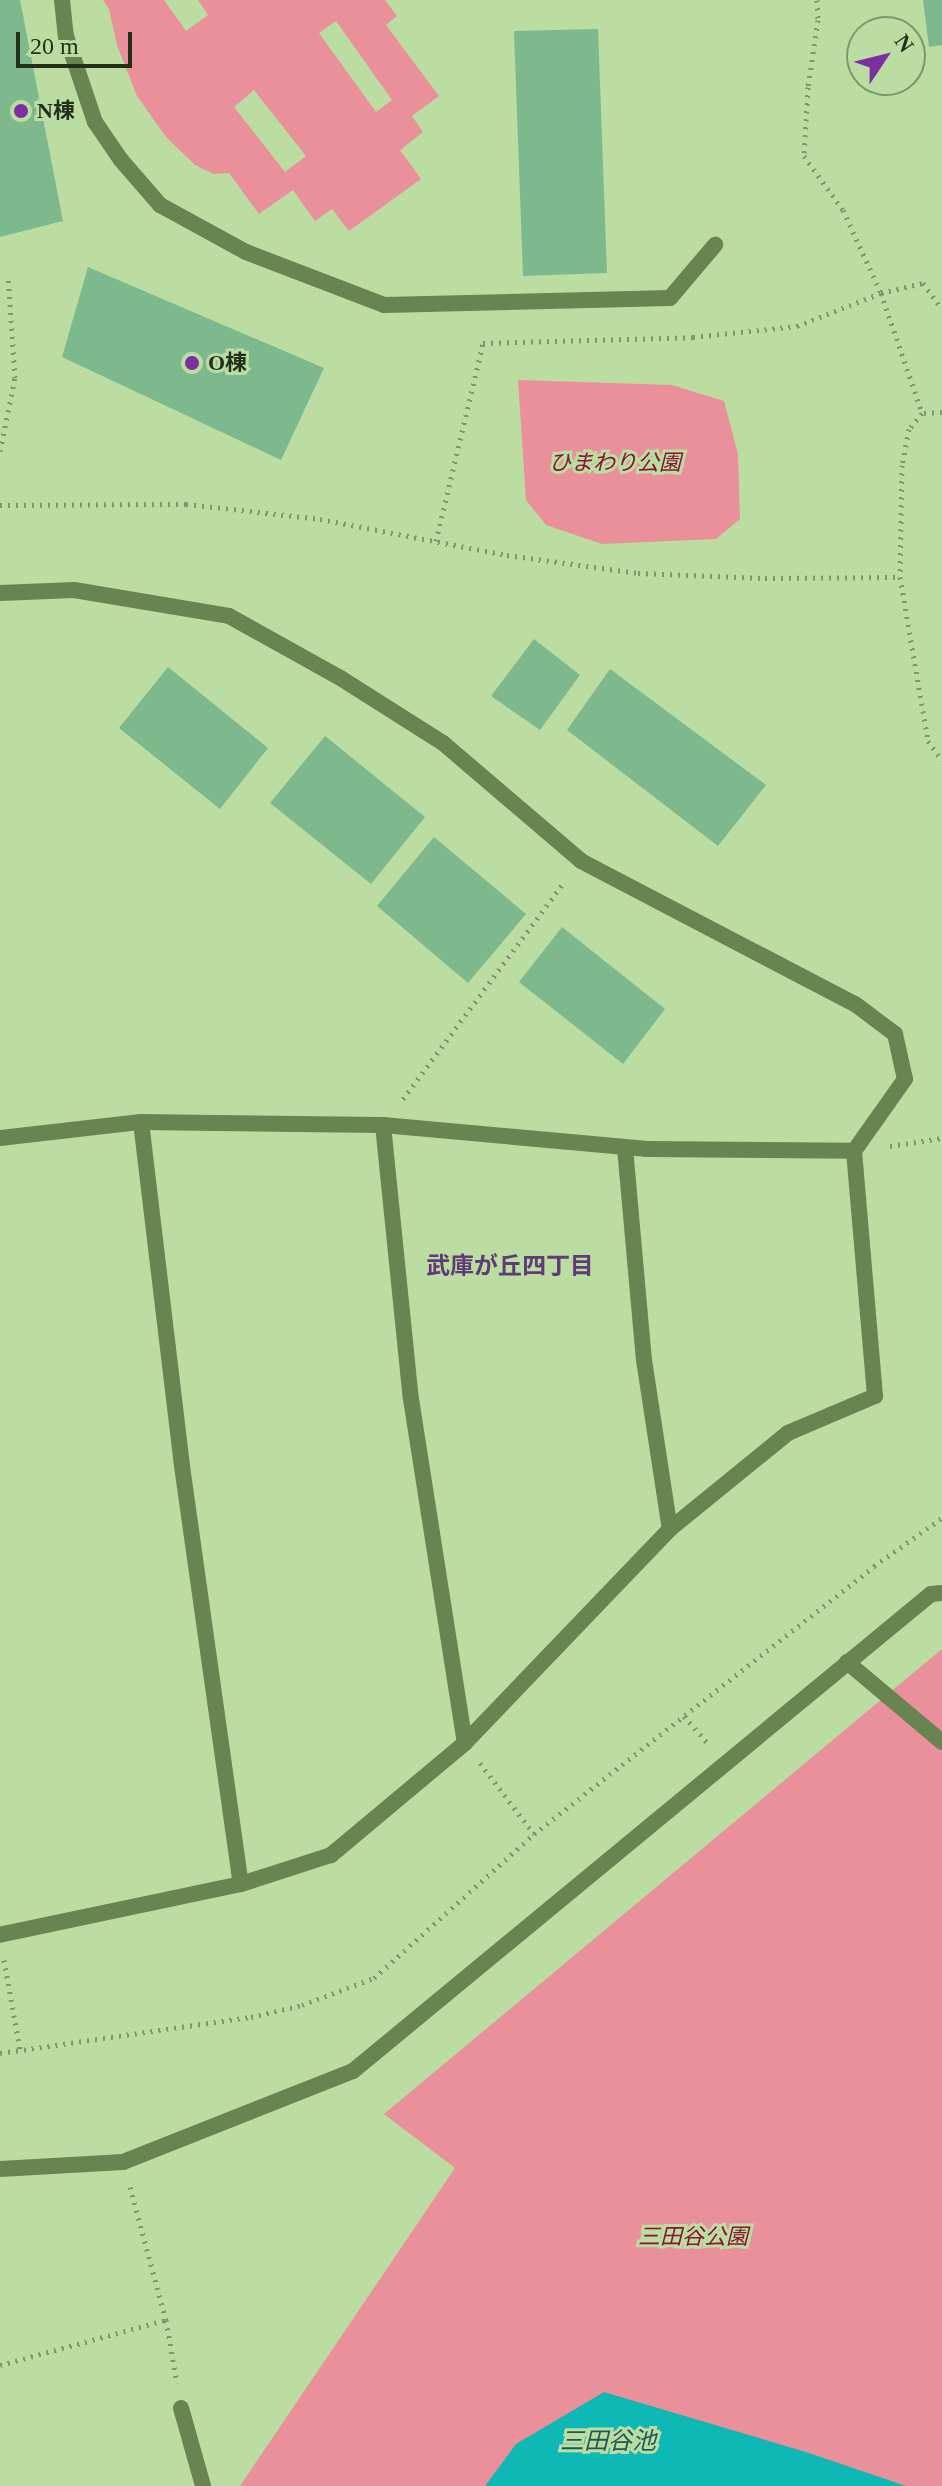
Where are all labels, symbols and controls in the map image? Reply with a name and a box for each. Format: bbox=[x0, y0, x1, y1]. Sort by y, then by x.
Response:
scale bar bbox=[20, 16, 136, 66]
north arrow bbox=[846, 16, 926, 96]
text: N bbox=[890, 29, 919, 57]
text: 20 m bbox=[30, 33, 79, 59]
place label: N棟 bbox=[37, 98, 75, 124]
marker: N棟 bbox=[12, 102, 30, 120]
place label: O棟 bbox=[208, 350, 247, 376]
marker: O棟 bbox=[183, 354, 201, 372]
park label: ひまわり公園 bbox=[549, 450, 681, 476]
district label: 武庫が丘四丁目 bbox=[426, 1253, 594, 1281]
park label: 三田谷公園 bbox=[638, 2224, 748, 2250]
water label: 三田谷池 bbox=[560, 2428, 656, 2456]

